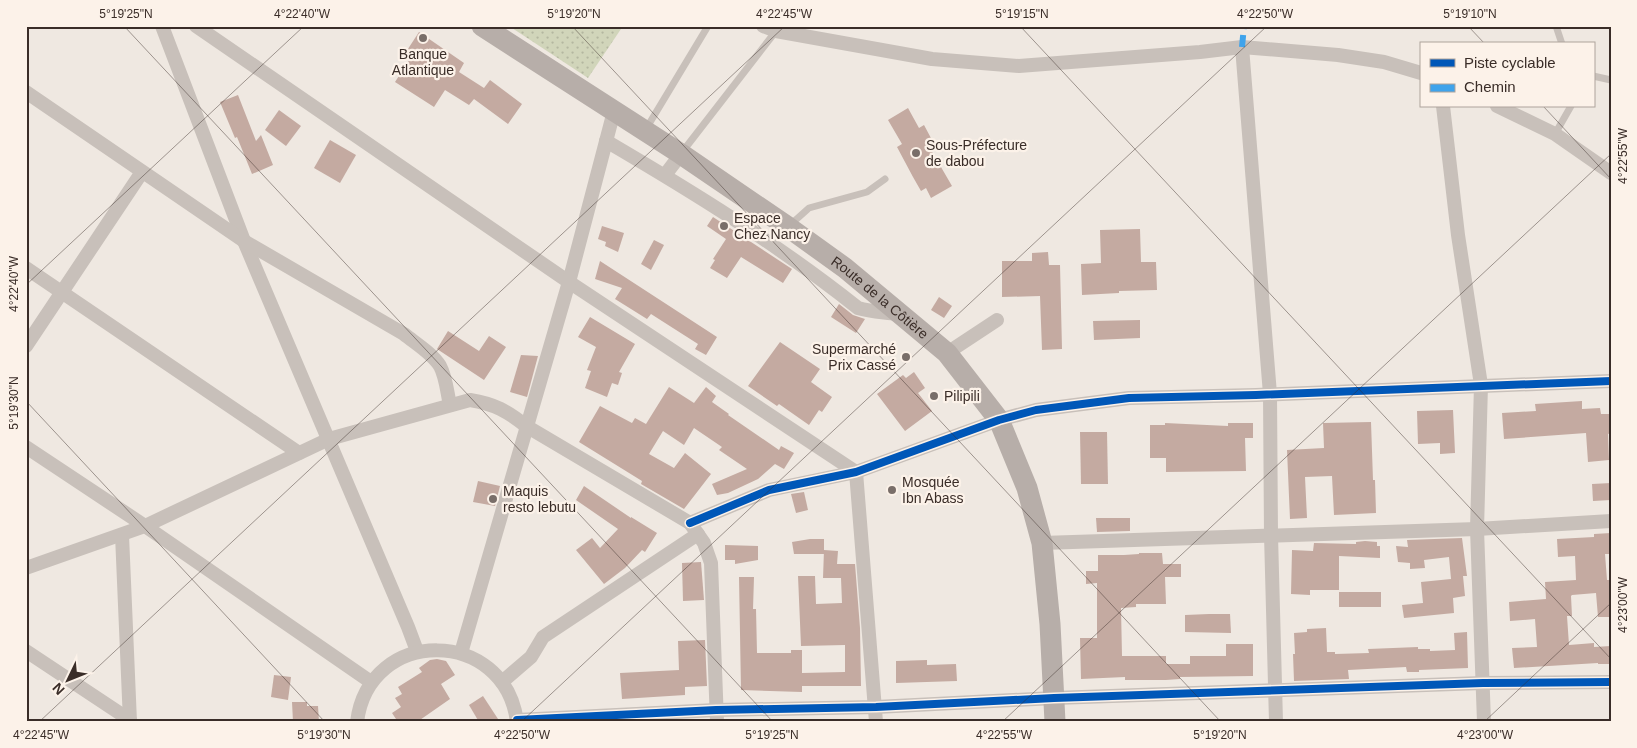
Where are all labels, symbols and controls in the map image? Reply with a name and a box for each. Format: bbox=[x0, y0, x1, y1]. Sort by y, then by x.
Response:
text: 5°19'25"N bbox=[99, 7, 153, 21]
text: 4°22'40"W bbox=[274, 7, 331, 21]
text: 5°19'20"N bbox=[547, 7, 601, 21]
text: 4°22'45"W bbox=[756, 7, 813, 21]
text: 5°19'15"N bbox=[995, 7, 1049, 21]
text: 4°22'50"W bbox=[1237, 7, 1294, 21]
text: 5°19'10"N bbox=[1443, 7, 1497, 21]
marker: Banque Atlantique bbox=[417, 32, 429, 44]
legend bbox=[1420, 42, 1594, 108]
place label: Banque Atlantique bbox=[392, 46, 454, 78]
text: Piste cyclable bbox=[1464, 54, 1556, 71]
text: Chemin bbox=[1464, 78, 1516, 95]
text: 4°22'55"W bbox=[1616, 127, 1630, 184]
place label: Sous-Préfecture de dabou bbox=[926, 137, 1027, 169]
marker: Sous-Préfecture de dabou bbox=[910, 147, 922, 159]
place label: Espace Chez Nancy bbox=[734, 210, 810, 242]
marker: Espace Chez Nancy bbox=[718, 220, 730, 232]
street label: Route de la Côtière bbox=[828, 253, 932, 342]
text: 4°22'40"W bbox=[7, 255, 21, 312]
place label: Supermarché Prix Cassé bbox=[812, 341, 896, 373]
marker: Supermarché Prix Cassé bbox=[900, 351, 912, 363]
text: 5°19'30"N bbox=[7, 376, 21, 430]
place label: Pilipili bbox=[944, 388, 980, 404]
marker: Pilipili bbox=[928, 390, 940, 402]
place label: Mosquée Ibn Abass bbox=[902, 474, 964, 506]
place label: Maquis resto lebutu bbox=[503, 483, 576, 515]
marker: Mosquée Ibn Abass bbox=[886, 484, 898, 496]
marker: Maquis resto lebutu bbox=[487, 493, 499, 505]
text: 4°23'00"W bbox=[1616, 576, 1630, 633]
north arrow bbox=[42, 656, 92, 706]
text: N bbox=[49, 680, 68, 698]
text: 4°22'45"W bbox=[13, 728, 70, 742]
text: 5°19'30"N bbox=[297, 728, 351, 742]
text: 4°22'50"W bbox=[494, 728, 551, 742]
text: 5°19'25"N bbox=[745, 728, 799, 742]
text: 4°22'55"W bbox=[976, 728, 1033, 742]
text: 5°19'20"N bbox=[1193, 728, 1247, 742]
text: 4°23'00"W bbox=[1457, 728, 1514, 742]

